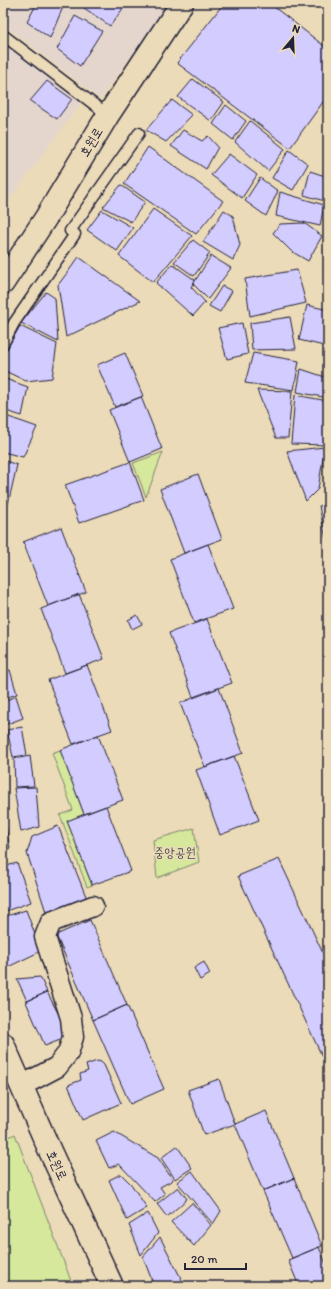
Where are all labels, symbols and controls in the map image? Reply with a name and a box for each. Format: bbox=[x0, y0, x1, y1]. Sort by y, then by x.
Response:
north arrow bbox=[273, 18, 313, 58]
text: N bbox=[290, 22, 302, 36]
street label: 호원로 bbox=[76, 125, 106, 159]
park label: 중앙공원 bbox=[154, 845, 196, 860]
street label: 호원로 bbox=[44, 1148, 70, 1182]
scale bar bbox=[185, 1245, 246, 1271]
text: 20 m bbox=[191, 1252, 218, 1266]

